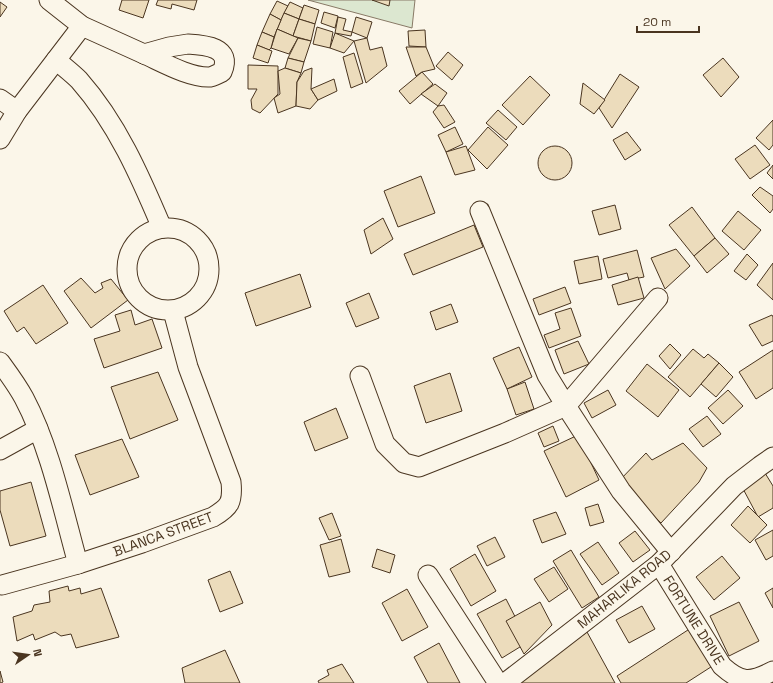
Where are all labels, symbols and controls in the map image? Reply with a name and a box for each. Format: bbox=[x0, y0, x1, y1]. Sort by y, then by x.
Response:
scale bar bbox=[637, 8, 699, 34]
text: 20 m bbox=[643, 14, 671, 30]
street label: BLANCA STREET bbox=[110, 508, 216, 560]
street label: MAHARLIKA ROAD bbox=[573, 546, 675, 632]
street label: FORTUNE DRIVE bbox=[659, 572, 729, 668]
north arrow bbox=[8, 635, 48, 675]
text: N bbox=[30, 648, 45, 658]

